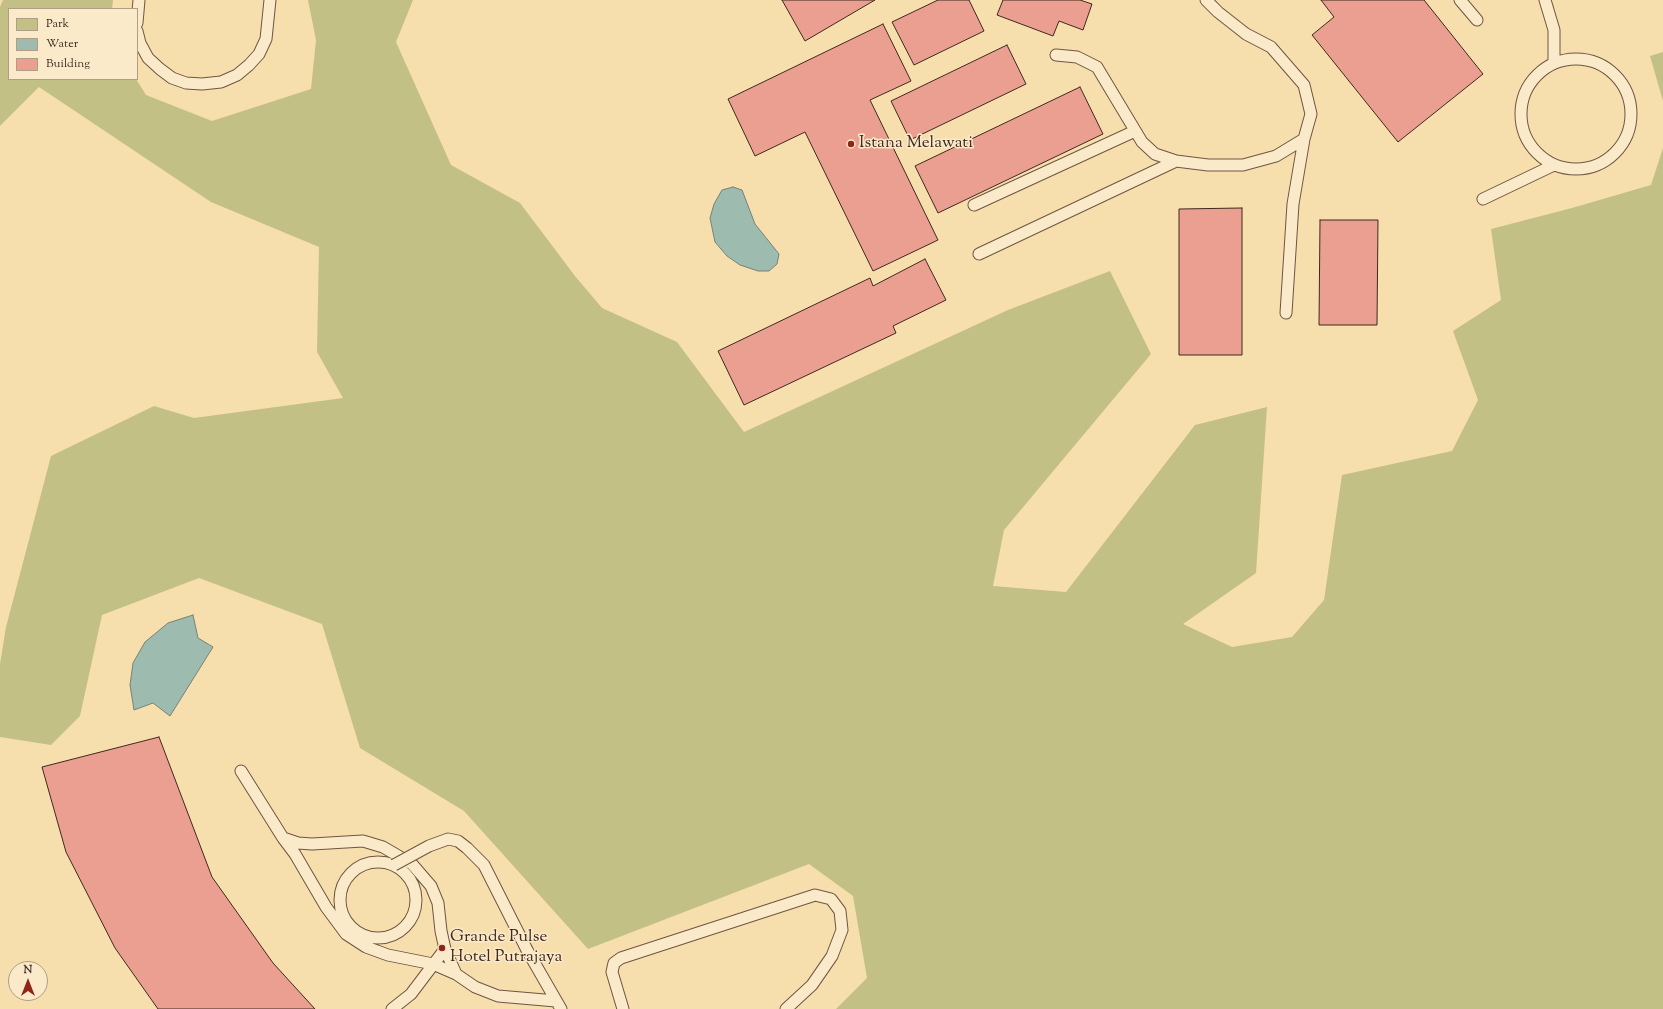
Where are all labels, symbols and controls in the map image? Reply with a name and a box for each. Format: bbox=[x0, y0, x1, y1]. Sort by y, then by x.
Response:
legend bbox=[8, 8, 138, 80]
text: Park bbox=[46, 15, 69, 33]
text: Water bbox=[46, 35, 78, 53]
text: Building bbox=[46, 55, 90, 73]
place label: Istana Melawati bbox=[859, 134, 973, 154]
marker: Istana Melawati bbox=[846, 139, 856, 149]
place label: Grande Pulse Hotel Putrajaya bbox=[450, 928, 562, 968]
marker: Grande Pulse Hotel Putrajaya bbox=[437, 943, 447, 953]
north arrow bbox=[8, 961, 48, 1001]
text: N bbox=[24, 962, 32, 978]

